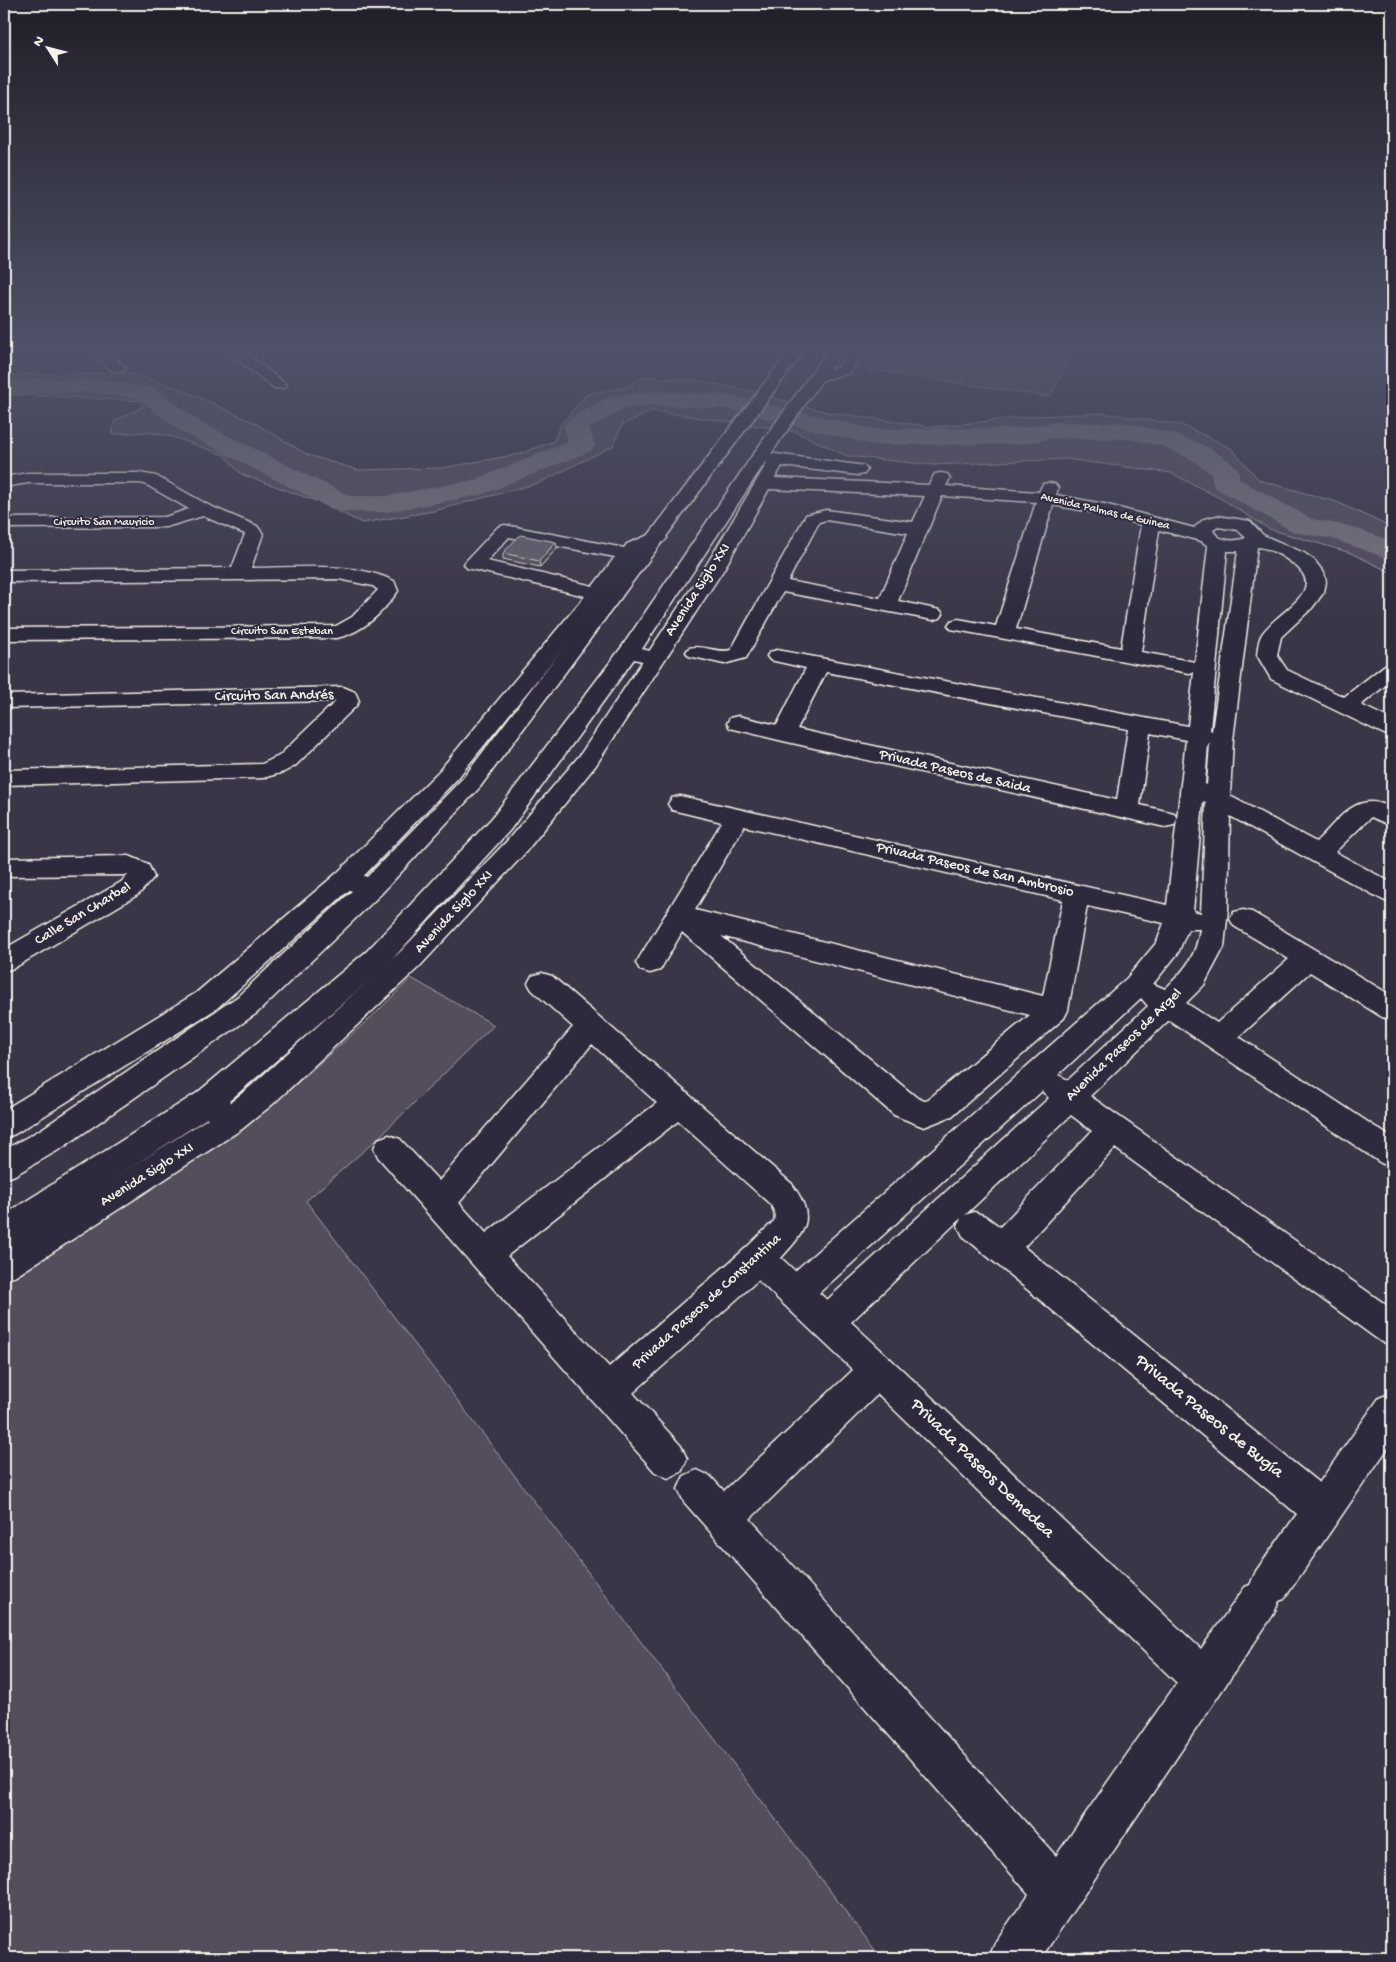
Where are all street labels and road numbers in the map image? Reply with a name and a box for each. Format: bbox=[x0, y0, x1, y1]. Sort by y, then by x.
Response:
street label: Avenida Palmas de Guinea bbox=[1039, 490, 1171, 534]
street label: Circuito San Mauricio bbox=[54, 516, 154, 530]
street label: Avenida Siglo XXI bbox=[661, 540, 735, 640]
street label: Circuito San Esteban bbox=[231, 625, 333, 639]
street label: Circuito San Andrés bbox=[214, 686, 334, 706]
street label: Privada Paseos de Saida bbox=[877, 746, 1033, 798]
street label: Privada Paseos de San Ambrosio bbox=[873, 838, 1076, 902]
street label: Avenida Siglo XXI bbox=[411, 867, 497, 957]
street label: Calle San Charbel bbox=[32, 878, 134, 950]
street label: Avenida Paseos de Argel bbox=[1062, 985, 1186, 1105]
street label: Avenida Siglo XXI bbox=[97, 1139, 197, 1211]
street label: Privada Paseos de Constantina bbox=[628, 1230, 786, 1374]
street label: Privada Paseos de Bugía bbox=[1130, 1350, 1288, 1484]
street label: Privada Paseos Demedea bbox=[905, 1394, 1059, 1544]

